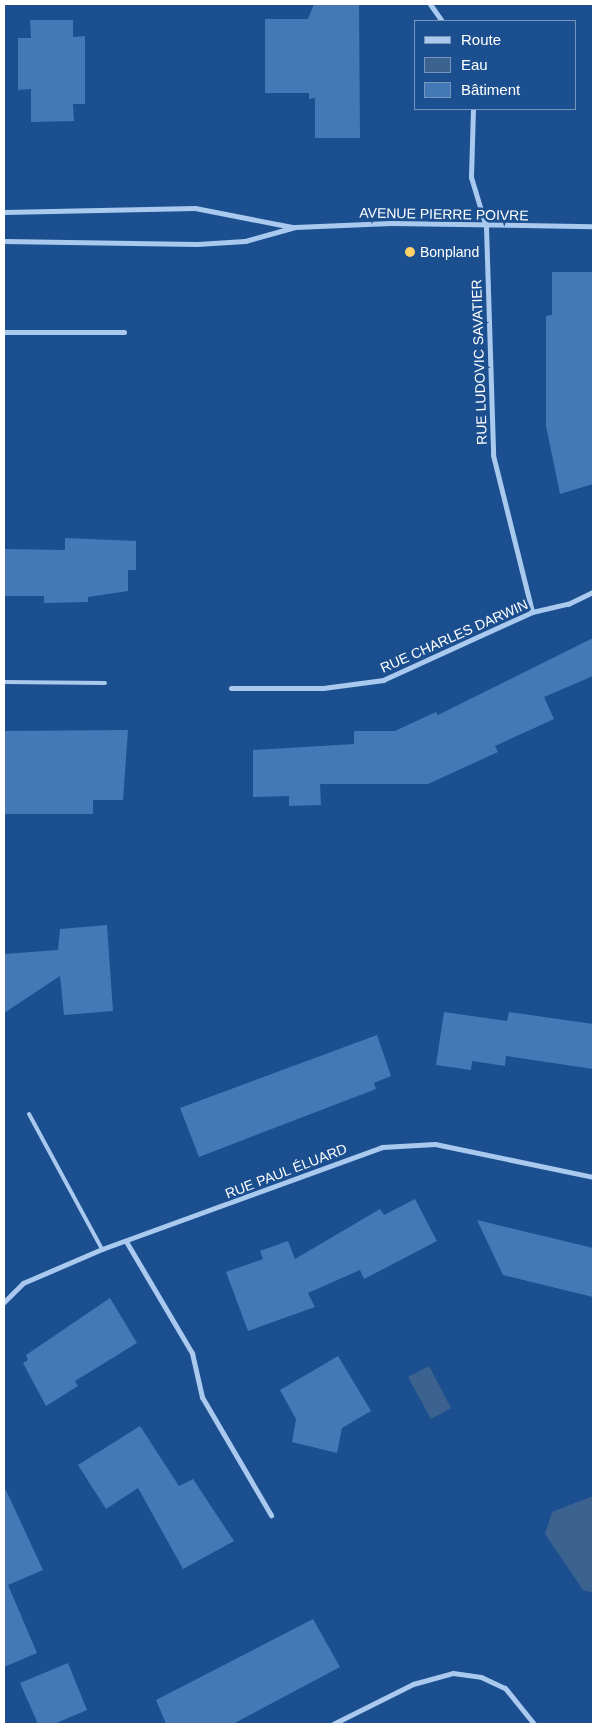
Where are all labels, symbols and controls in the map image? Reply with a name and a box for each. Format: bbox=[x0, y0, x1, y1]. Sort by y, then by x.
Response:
legend bbox=[414, 20, 577, 110]
text: Route bbox=[461, 31, 501, 48]
text: Eau bbox=[461, 56, 488, 73]
text: Bâtiment bbox=[461, 81, 520, 98]
street label: AVENUE PIERRE POIVRE bbox=[359, 204, 529, 224]
place label: Bonpland bbox=[420, 244, 479, 260]
marker: Bonpland bbox=[404, 246, 416, 258]
street label: RUE LUDOVIC SAVATIER bbox=[468, 279, 490, 445]
street label: RUE CHARLES DARWIN bbox=[378, 596, 530, 676]
street label: RUE PAUL ÉLUARD bbox=[222, 1140, 350, 1202]

